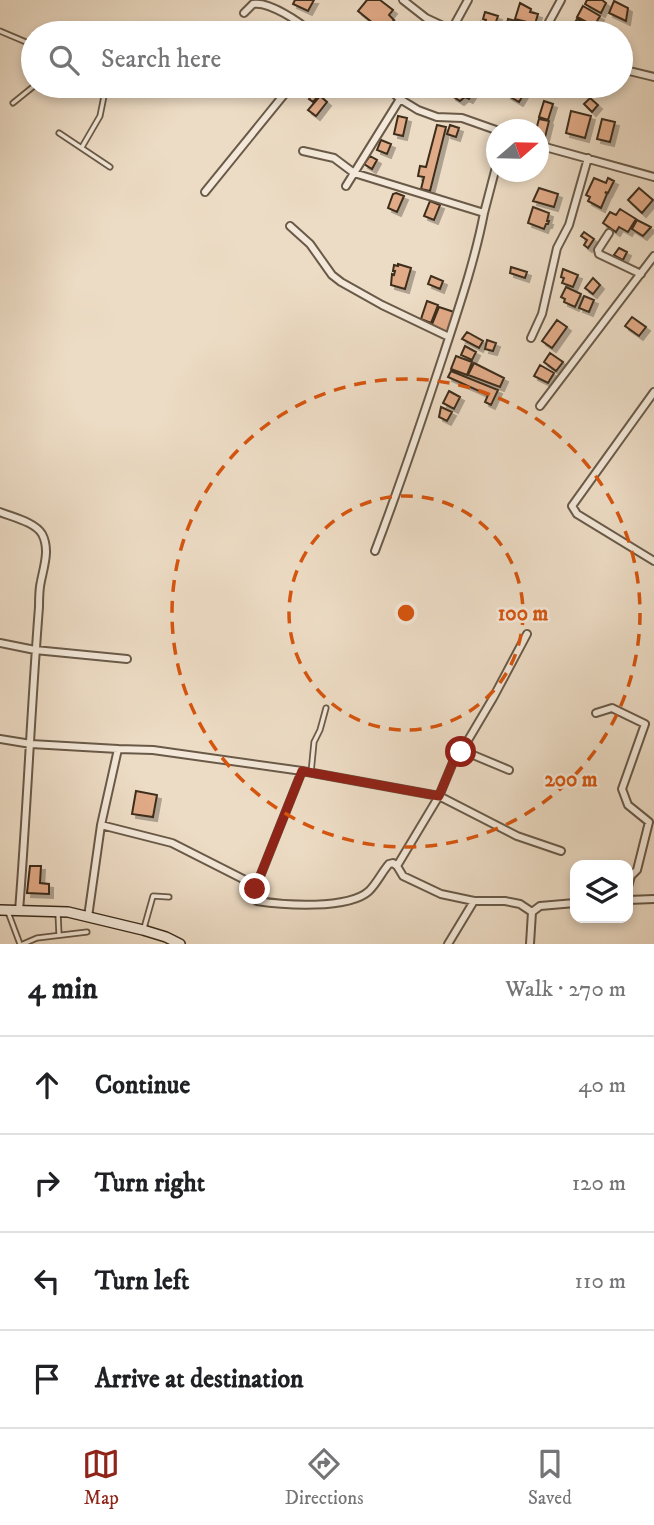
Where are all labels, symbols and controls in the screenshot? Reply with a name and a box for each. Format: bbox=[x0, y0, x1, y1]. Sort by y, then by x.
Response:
search box bbox=[21, 21, 633, 98]
icon: search bbox=[45, 41, 83, 79]
text: Search here bbox=[101, 43, 221, 76]
north arrow bbox=[486, 119, 549, 182]
centre of rings bbox=[394, 601, 418, 625]
text: 100 m bbox=[498, 601, 548, 627]
route start bbox=[445, 736, 476, 767]
text: 200 m bbox=[544, 767, 598, 793]
map controls bbox=[570, 860, 633, 923]
button: layers bbox=[570, 860, 633, 923]
route end bbox=[239, 873, 270, 904]
text: 4 min bbox=[28, 971, 98, 1008]
text: Walk · 270 m bbox=[505, 975, 626, 1004]
icon: ahead bbox=[28, 1066, 66, 1104]
text: Continue bbox=[95, 1069, 190, 1102]
text: 40 m bbox=[578, 1071, 626, 1100]
icon: right bbox=[28, 1164, 66, 1202]
text: Turn right bbox=[95, 1167, 205, 1200]
text: 120 m bbox=[572, 1169, 626, 1198]
icon: left bbox=[28, 1262, 66, 1300]
text: Turn left bbox=[95, 1265, 189, 1298]
text: 110 m bbox=[575, 1267, 626, 1296]
icon: arrive bbox=[28, 1360, 66, 1398]
text: Arrive at destination bbox=[95, 1363, 304, 1396]
tab: Map bbox=[82, 1445, 120, 1510]
tab: Directions bbox=[285, 1445, 364, 1510]
tab: Saved bbox=[528, 1445, 572, 1510]

